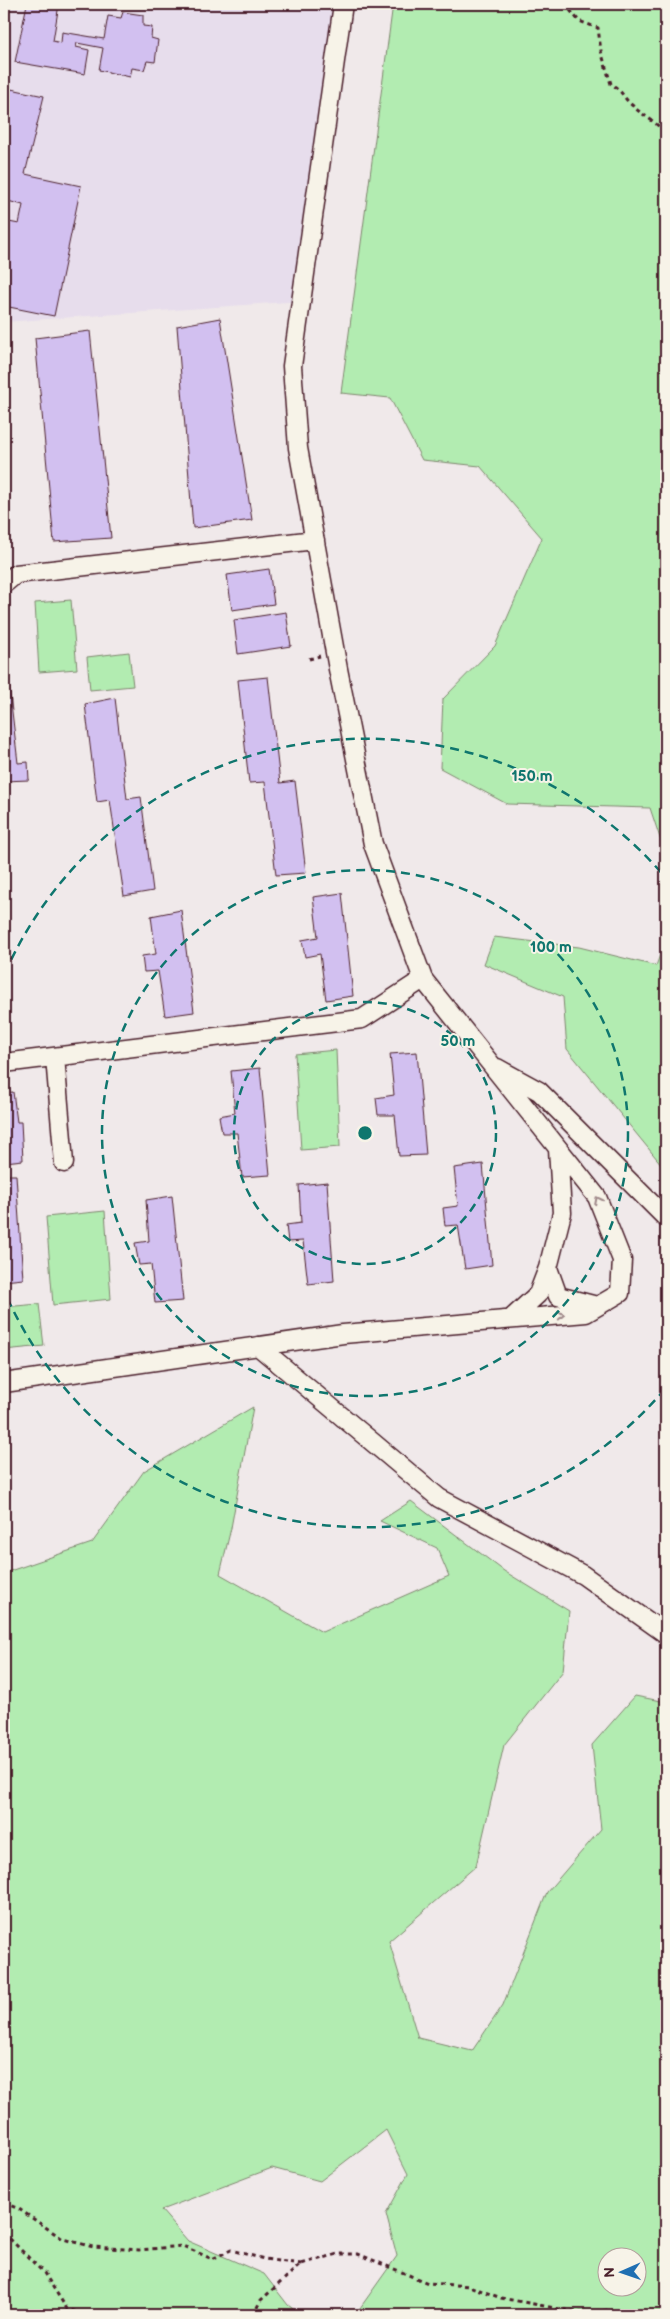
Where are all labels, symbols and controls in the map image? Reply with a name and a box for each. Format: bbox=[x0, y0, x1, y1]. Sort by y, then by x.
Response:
text: 150 m bbox=[511, 767, 553, 786]
text: 100 m bbox=[530, 938, 572, 957]
text: 50 m bbox=[441, 1032, 476, 1051]
centre of rings bbox=[356, 1124, 374, 1142]
one-way arrow bbox=[594, 1196, 604, 1205]
one-way arrow bbox=[557, 1310, 565, 1321]
north arrow bbox=[598, 2246, 648, 2296]
text: N bbox=[601, 2267, 618, 2278]

